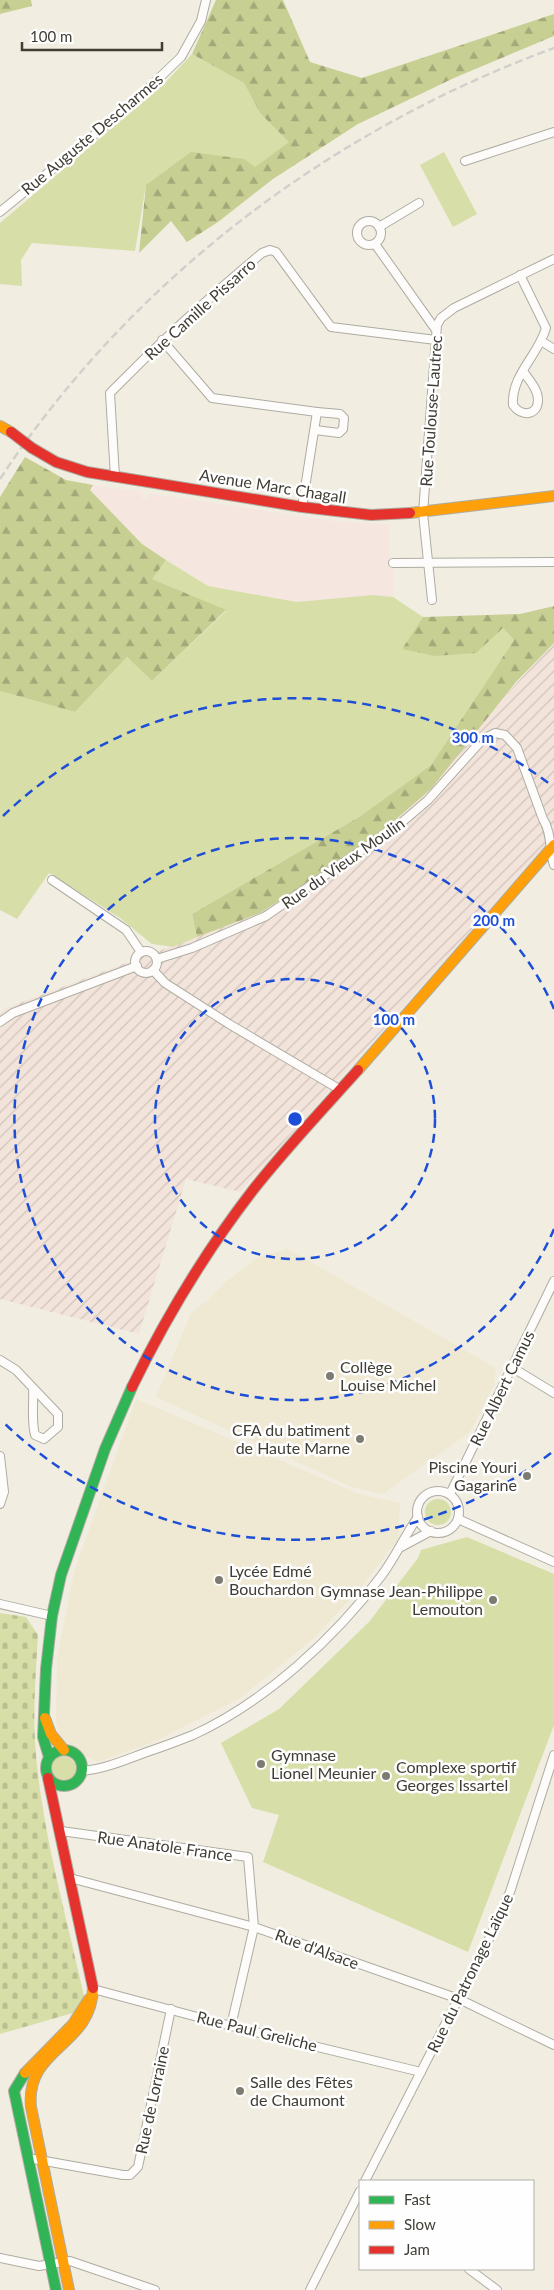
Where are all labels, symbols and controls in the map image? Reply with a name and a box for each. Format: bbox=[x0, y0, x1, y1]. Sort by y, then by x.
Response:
scale bar bbox=[22, 20, 162, 52]
text: 100 m bbox=[30, 27, 72, 45]
street label: Rue Auguste Descharmes bbox=[17, 69, 166, 198]
street label: Rue Camille Pissarro bbox=[140, 254, 259, 363]
street label: Rue Toulouse-Lautrec bbox=[416, 334, 445, 487]
street label: Avenue Marc Chagall bbox=[198, 465, 348, 506]
text: 300 m bbox=[452, 728, 494, 746]
street label: Rue du Vieux Moulin bbox=[278, 813, 408, 912]
text: 200 m bbox=[473, 911, 515, 929]
text: 100 m bbox=[373, 1010, 415, 1028]
centre of rings bbox=[286, 1110, 304, 1128]
street label: Rue Albert Camus bbox=[465, 1327, 538, 1449]
place label: Collège Louise Michel bbox=[340, 1357, 436, 1394]
marker: Collège Louise Michel bbox=[324, 1370, 336, 1382]
place label: CFA du batiment de Haute Marne bbox=[232, 1420, 350, 1457]
marker: CFA du batiment de Haute Marne bbox=[354, 1433, 366, 1445]
place label: Piscine Youri Gagarine bbox=[428, 1457, 517, 1494]
marker: Piscine Youri Gagarine bbox=[521, 1470, 533, 1482]
place label: Lycée Edmé Bouchardon bbox=[229, 1561, 314, 1598]
marker: Lycée Edmé Bouchardon bbox=[213, 1574, 225, 1586]
place label: Gymnase Jean-Philippe Lemouton bbox=[320, 1581, 483, 1618]
marker: Gymnase Jean-Philippe Lemouton bbox=[487, 1594, 499, 1606]
place label: Gymnase Lionel Meunier bbox=[271, 1745, 377, 1782]
place label: Complexe sportif Georges Issartel bbox=[396, 1757, 517, 1794]
marker: Gymnase Lionel Meunier bbox=[255, 1758, 267, 1770]
marker: Complexe sportif Georges Issartel bbox=[380, 1770, 392, 1782]
street label: Rue Anatole France bbox=[96, 1827, 234, 1864]
street label: Rue du Patronage Laïque bbox=[423, 1890, 516, 2055]
street label: Rue d'Alsace bbox=[273, 1925, 362, 1972]
street label: Rue Paul Greliche bbox=[195, 2006, 319, 2055]
street label: Rue de Lorraine bbox=[131, 2044, 172, 2156]
place label: Salle des Fêtes de Chaumont bbox=[250, 2072, 353, 2109]
marker: Salle des Fêtes de Chaumont bbox=[234, 2085, 246, 2097]
legend bbox=[359, 2180, 534, 2270]
text: Fast bbox=[404, 2190, 431, 2208]
text: Slow bbox=[404, 2215, 436, 2233]
text: Jam bbox=[404, 2240, 430, 2258]

